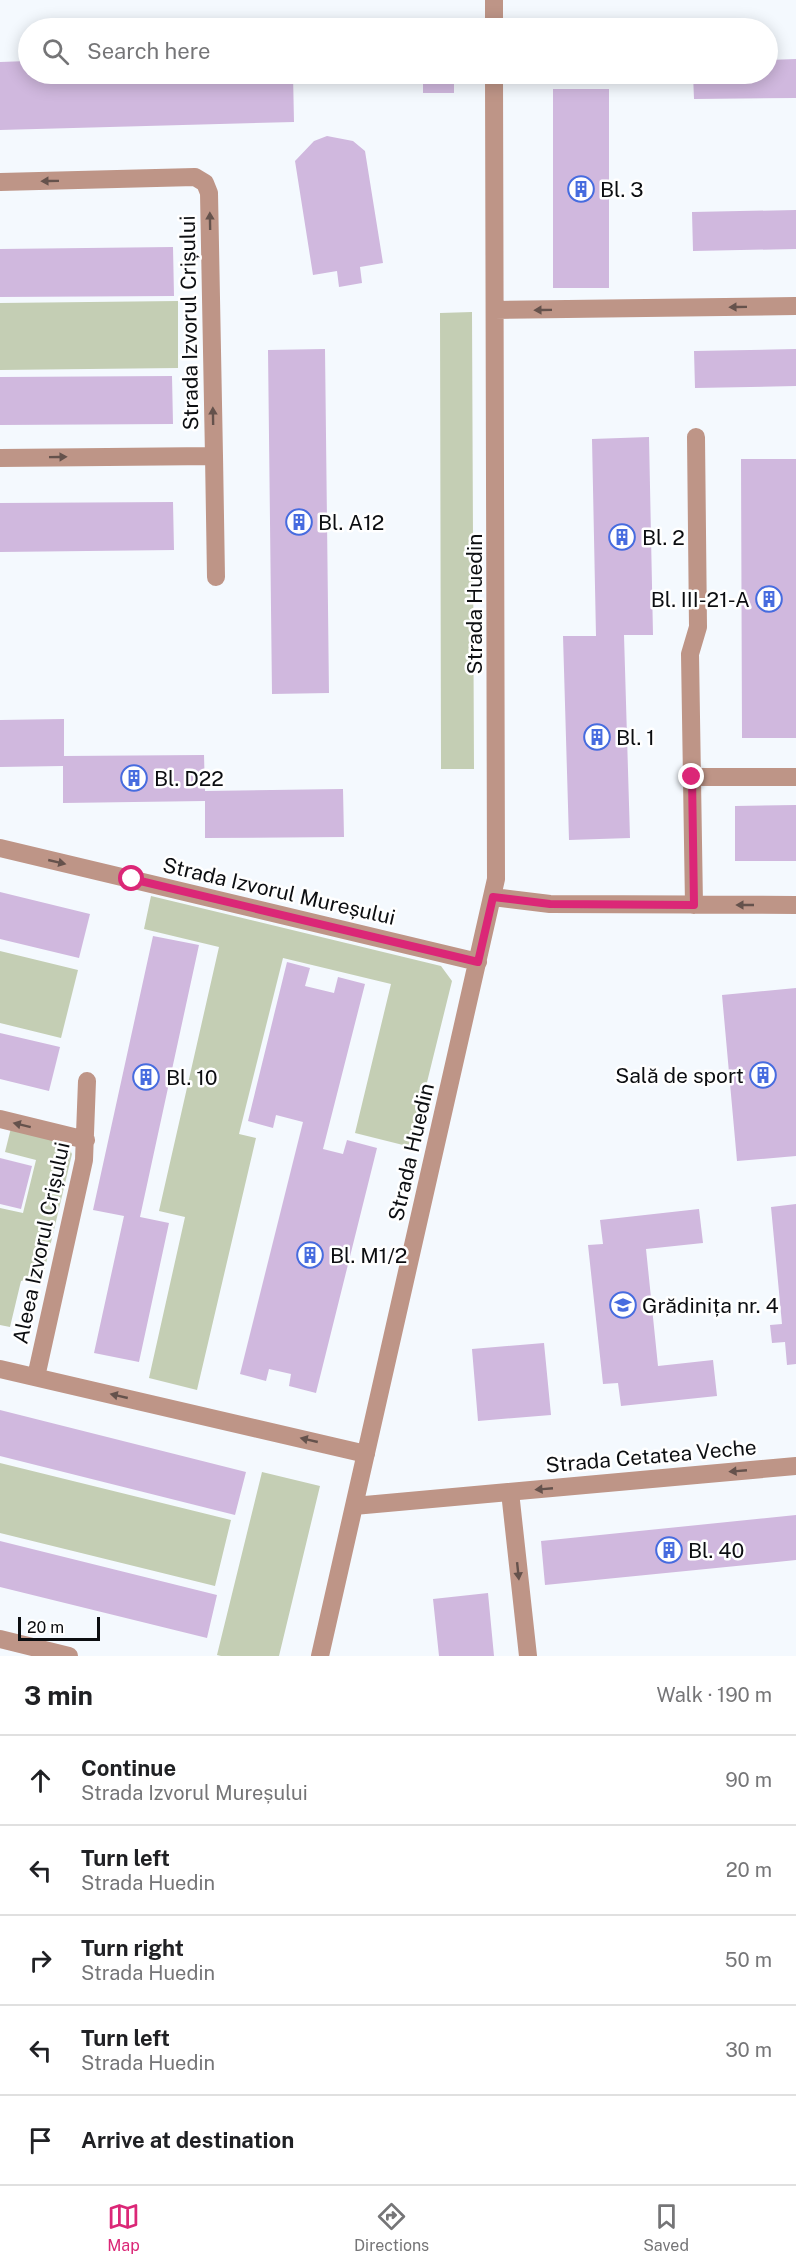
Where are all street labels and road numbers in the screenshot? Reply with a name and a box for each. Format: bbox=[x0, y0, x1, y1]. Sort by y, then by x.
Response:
street label: Strada Izvorul Crișului bbox=[175, 215, 203, 431]
street label: Strada Huedin bbox=[462, 534, 487, 674]
street label: Strada Izvorul Mureșului bbox=[160, 852, 398, 930]
street label: Strada Huedin bbox=[383, 1081, 439, 1223]
street label: Aleea Izvorul Crișului bbox=[7, 1140, 75, 1346]
street label: Strada Cetatea Veche bbox=[544, 1434, 758, 1478]

